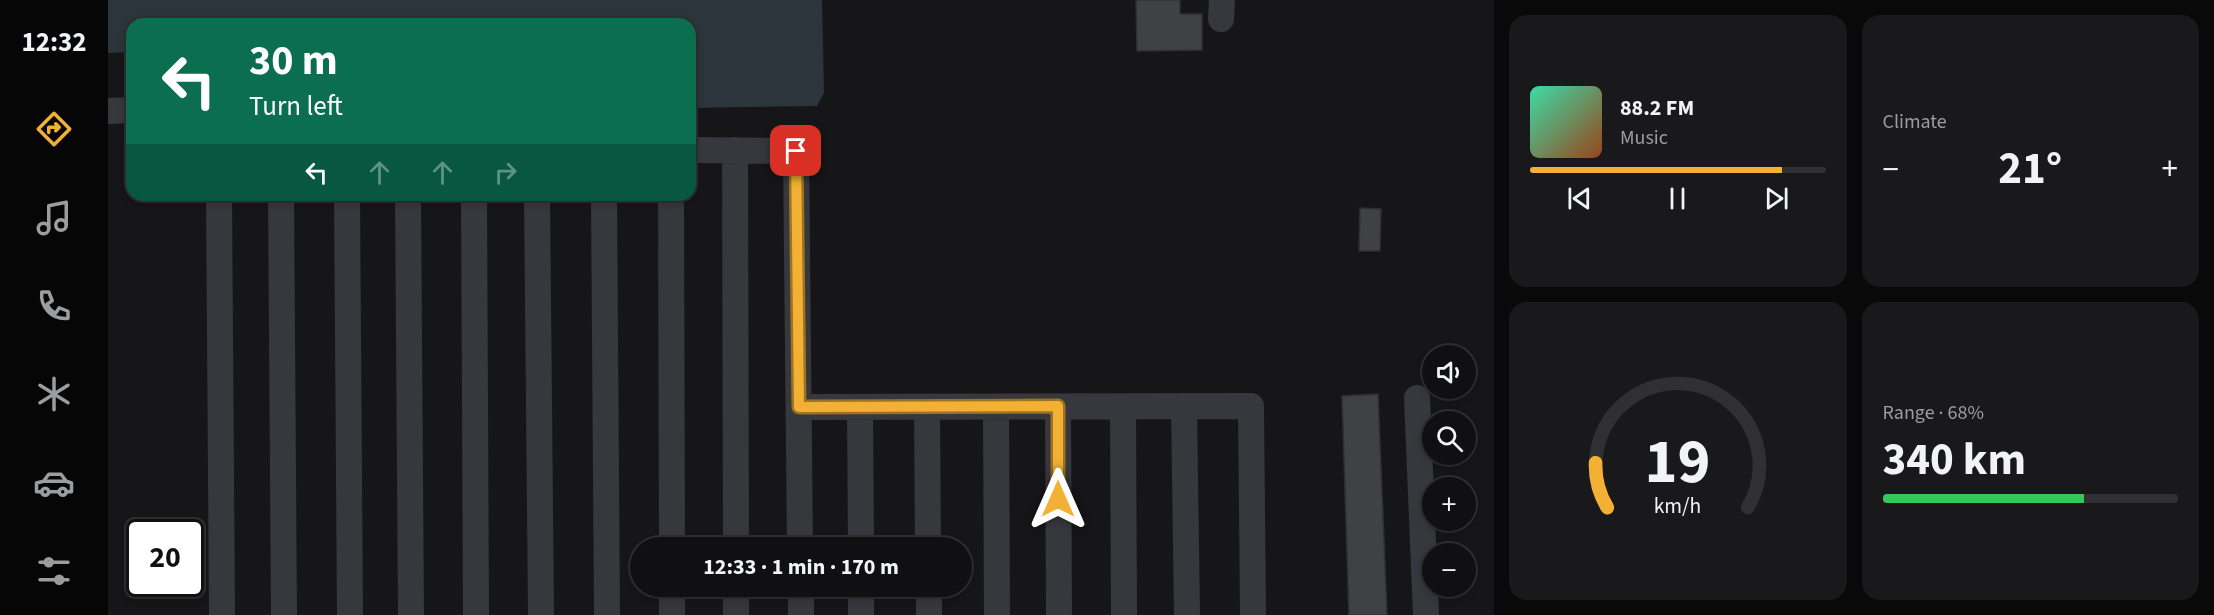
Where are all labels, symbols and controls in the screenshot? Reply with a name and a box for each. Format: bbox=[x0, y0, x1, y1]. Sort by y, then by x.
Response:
text: 12:32 bbox=[21, 23, 87, 62]
text: 30 m bbox=[249, 31, 338, 91]
icon: left bbox=[150, 42, 228, 120]
text: Turn left bbox=[249, 87, 343, 126]
text: 88.2 FM bbox=[1620, 92, 1694, 124]
icon: directions bbox=[33, 108, 75, 150]
text: Climate bbox=[1883, 108, 1947, 136]
text: Music bbox=[1620, 124, 1668, 152]
pin bbox=[770, 125, 821, 176]
icon: arrive bbox=[779, 134, 812, 167]
text: 21° bbox=[1998, 137, 2062, 201]
text: − bbox=[1883, 146, 1899, 193]
text: + bbox=[2162, 146, 2178, 193]
icon: left bbox=[300, 156, 333, 189]
icon: ahead bbox=[363, 156, 396, 189]
icon: ahead bbox=[426, 156, 459, 189]
icon: right bbox=[489, 156, 522, 189]
icon: previous bbox=[1563, 182, 1596, 215]
icon: pause bbox=[1661, 182, 1694, 215]
icon: next bbox=[1760, 182, 1793, 215]
icon: music bbox=[33, 197, 75, 239]
icon: phone bbox=[33, 285, 75, 327]
map controls bbox=[1422, 345, 1476, 597]
button: sound bbox=[1422, 345, 1476, 399]
icon: climate bbox=[33, 373, 75, 415]
text: Range · 68% bbox=[1883, 399, 1984, 427]
button: search bbox=[1422, 411, 1476, 465]
text: 19 bbox=[1645, 418, 1711, 507]
text: 340 km bbox=[1883, 428, 2026, 492]
icon: car bbox=[33, 462, 75, 504]
position arrow bbox=[1026, 467, 1090, 531]
button: + bbox=[1422, 477, 1476, 531]
text: km/h bbox=[1654, 491, 1702, 522]
speed limit sign: 20 bbox=[126, 519, 204, 597]
button: − bbox=[1422, 543, 1476, 597]
icon: filters bbox=[33, 550, 75, 592]
text: 12:33 · 1 min · 170 m bbox=[703, 551, 899, 583]

